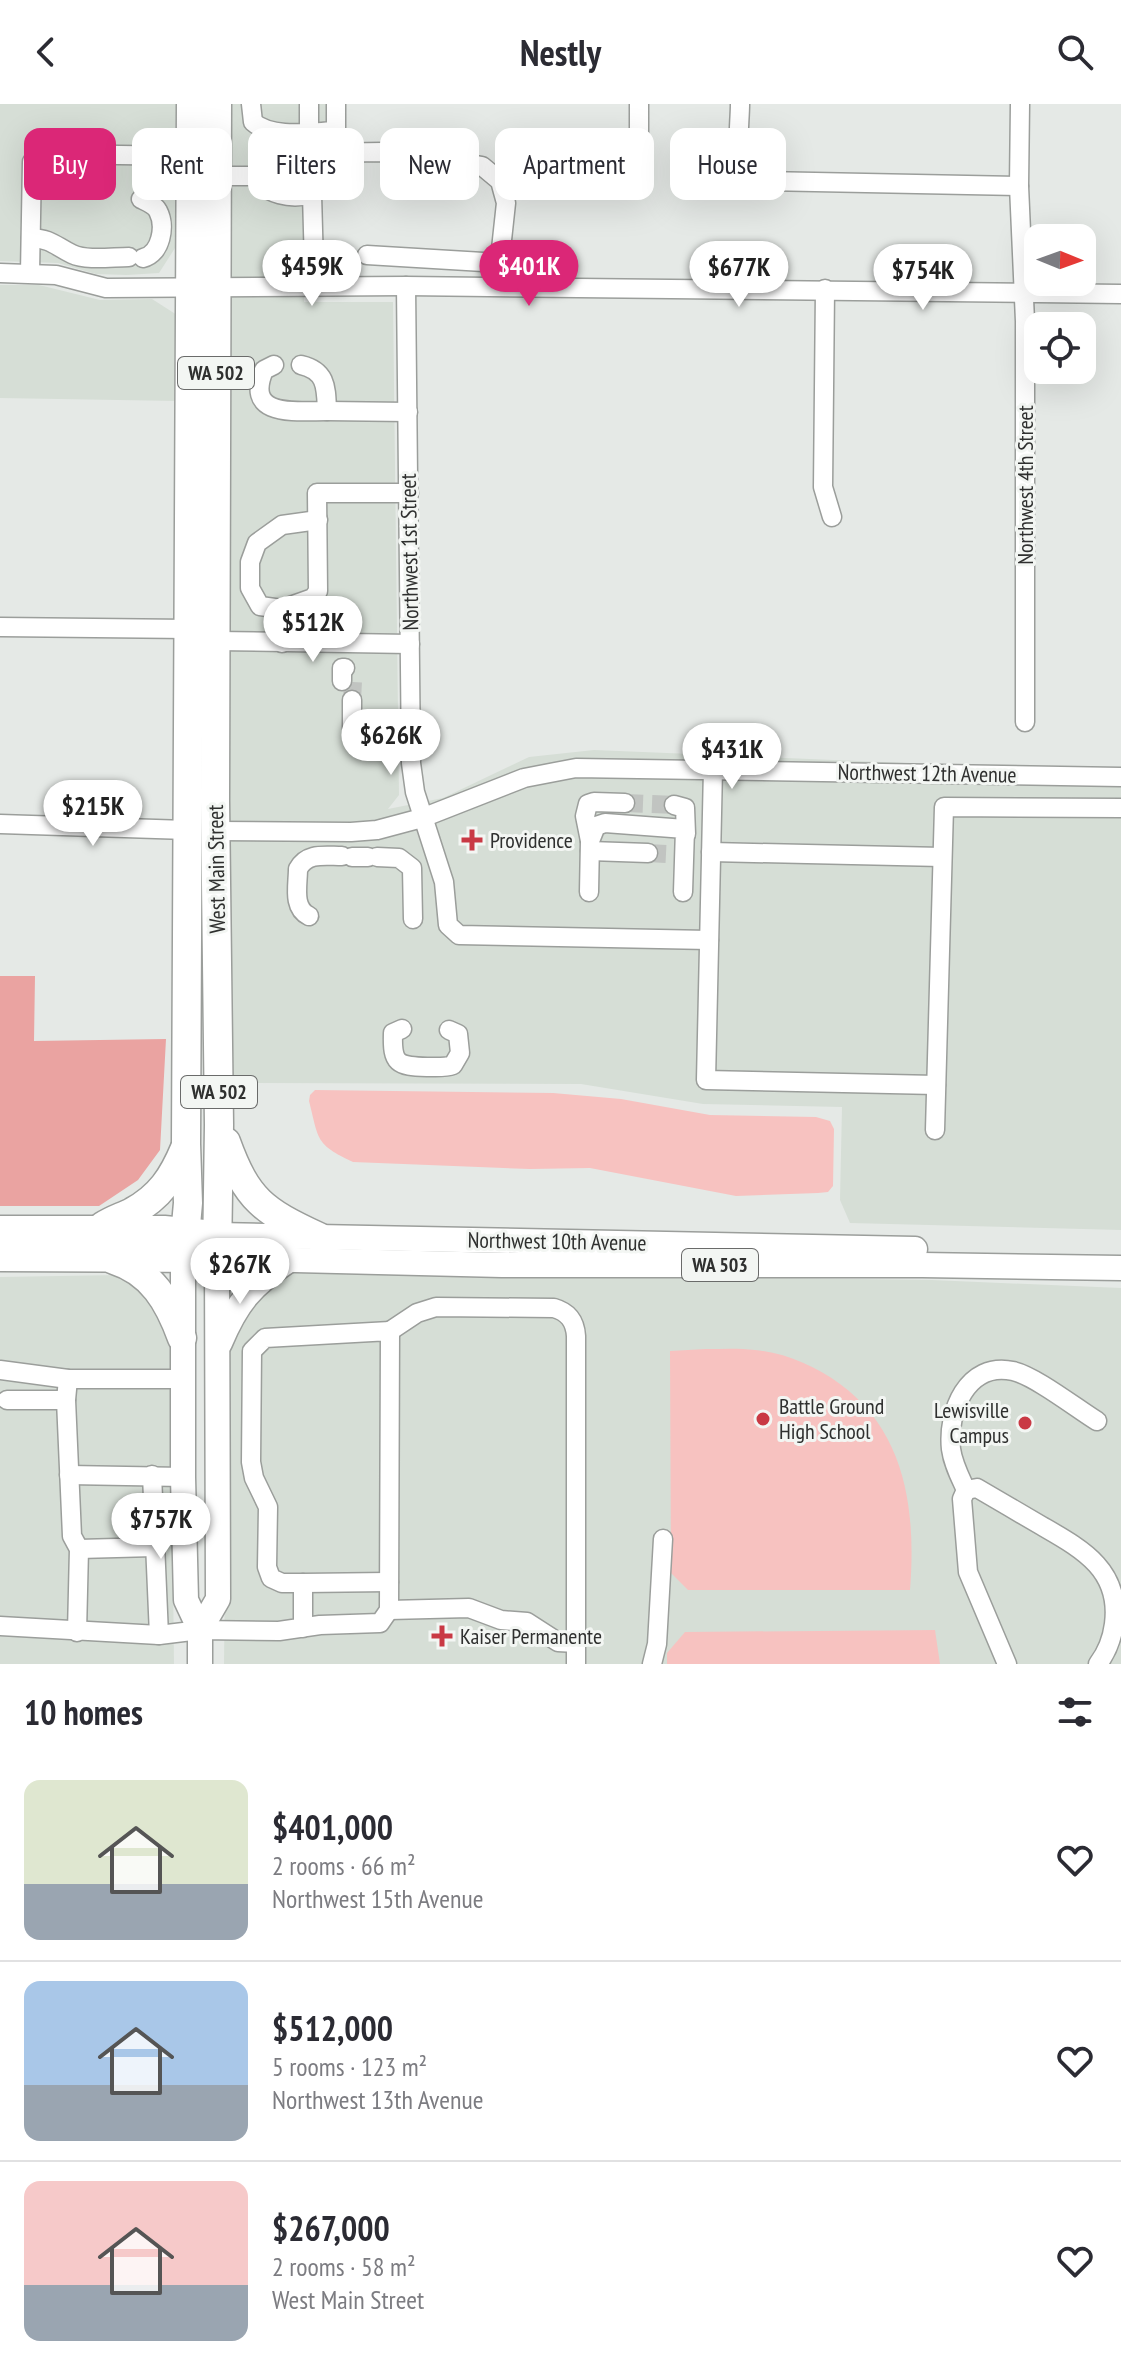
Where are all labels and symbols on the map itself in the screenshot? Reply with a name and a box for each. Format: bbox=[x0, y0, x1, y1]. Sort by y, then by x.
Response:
north arrow bbox=[1024, 224, 1096, 296]
pin: $459K bbox=[256, 240, 368, 308]
pin: $401K bbox=[473, 240, 585, 308]
pin: $677K bbox=[683, 241, 795, 309]
pin: $754K bbox=[867, 244, 979, 312]
road number: WA 502 bbox=[178, 357, 254, 389]
street label: Northwest 4th Street bbox=[1011, 405, 1039, 565]
street label: Northwest 1st Street bbox=[394, 473, 424, 631]
pin: $512K bbox=[257, 596, 369, 664]
pin: $626K bbox=[335, 709, 447, 777]
pin: $431K bbox=[676, 723, 788, 791]
street label: Northwest 12th Avenue bbox=[837, 757, 1017, 789]
pin: $215K bbox=[37, 780, 149, 848]
street label: West Main Street bbox=[201, 804, 231, 934]
place label: Providence bbox=[490, 826, 573, 854]
marker: Providence bbox=[461, 829, 483, 851]
road number: WA 502 bbox=[181, 1076, 257, 1108]
street label: Northwest 10th Avenue bbox=[467, 1225, 647, 1257]
pin: $267K bbox=[184, 1238, 296, 1306]
road number: WA 503 bbox=[682, 1249, 758, 1281]
place label: Battle Ground High School bbox=[779, 1392, 884, 1445]
place label: Lewisville Campus bbox=[934, 1396, 1009, 1449]
marker: Battle Ground High School bbox=[754, 1410, 772, 1428]
marker: Lewisville Campus bbox=[1016, 1414, 1034, 1432]
pin: $757K bbox=[105, 1493, 217, 1561]
place label: Kaiser Permanente bbox=[460, 1622, 602, 1650]
marker: Kaiser Permanente bbox=[431, 1625, 453, 1647]

